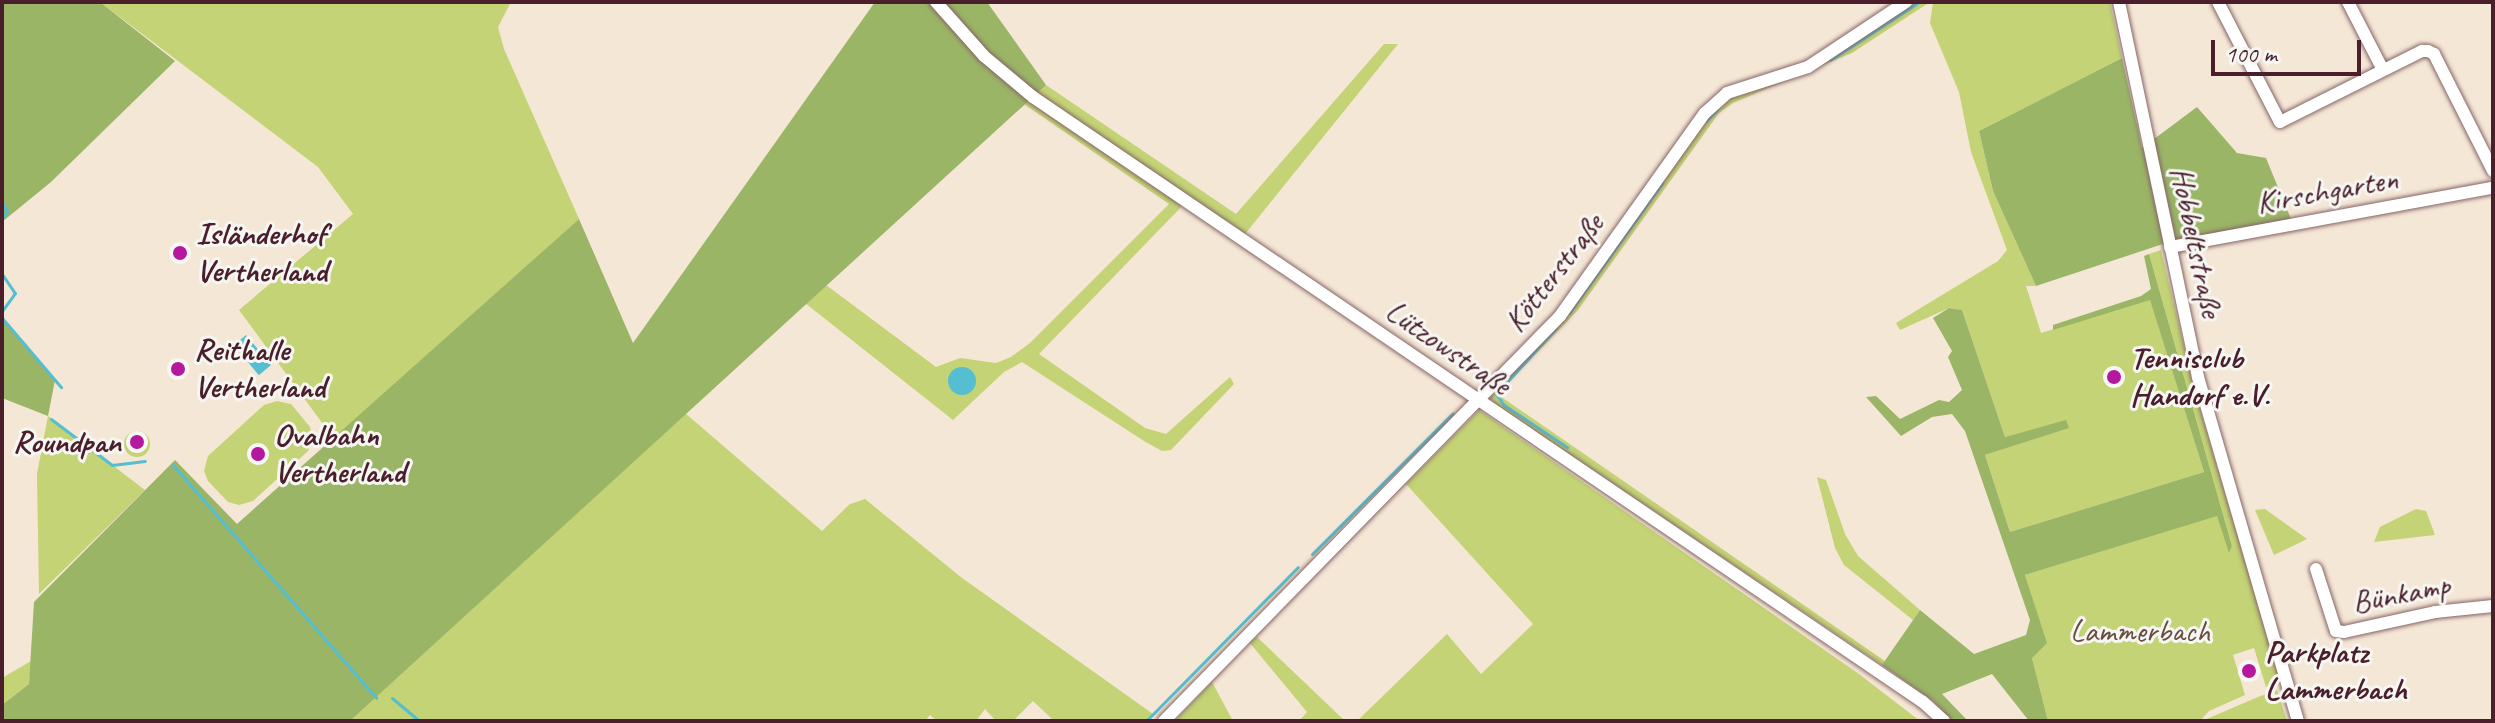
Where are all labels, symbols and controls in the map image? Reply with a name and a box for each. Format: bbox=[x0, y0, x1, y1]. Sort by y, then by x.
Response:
scale bar bbox=[2215, 24, 2365, 74]
text: 100 m bbox=[2225, 39, 2277, 69]
street label: Kirschgarten bbox=[2253, 160, 2401, 222]
street label: Hobbeltstraße bbox=[2161, 163, 2231, 321]
street label: Kötterstraße bbox=[1496, 206, 1612, 340]
place label: Isländerhof Vertherland bbox=[196, 216, 327, 291]
marker: Isländerhof Vertherland bbox=[171, 244, 189, 262]
street label: Lützowstraße bbox=[1378, 292, 1518, 404]
place label: Reithalle Vertherland bbox=[194, 332, 325, 407]
place label: Tennisclub Handorf e.V. bbox=[2130, 340, 2270, 415]
marker: Reithalle Vertherland bbox=[169, 360, 187, 378]
marker: Tennisclub Handorf e.V. bbox=[2105, 368, 2123, 386]
place label: Ovalbahn Vertherland bbox=[274, 417, 405, 492]
place label: Roundpan bbox=[13, 423, 121, 461]
marker: Roundpan bbox=[128, 433, 146, 451]
marker: Ovalbahn Vertherland bbox=[249, 445, 267, 463]
street label: Bünkamp bbox=[2349, 566, 2453, 622]
park label: Lammerbach bbox=[2070, 612, 2210, 650]
place label: Parkplatz Lammerbach bbox=[2265, 634, 2407, 709]
marker: Parkplatz Lammerbach bbox=[2240, 662, 2258, 680]

